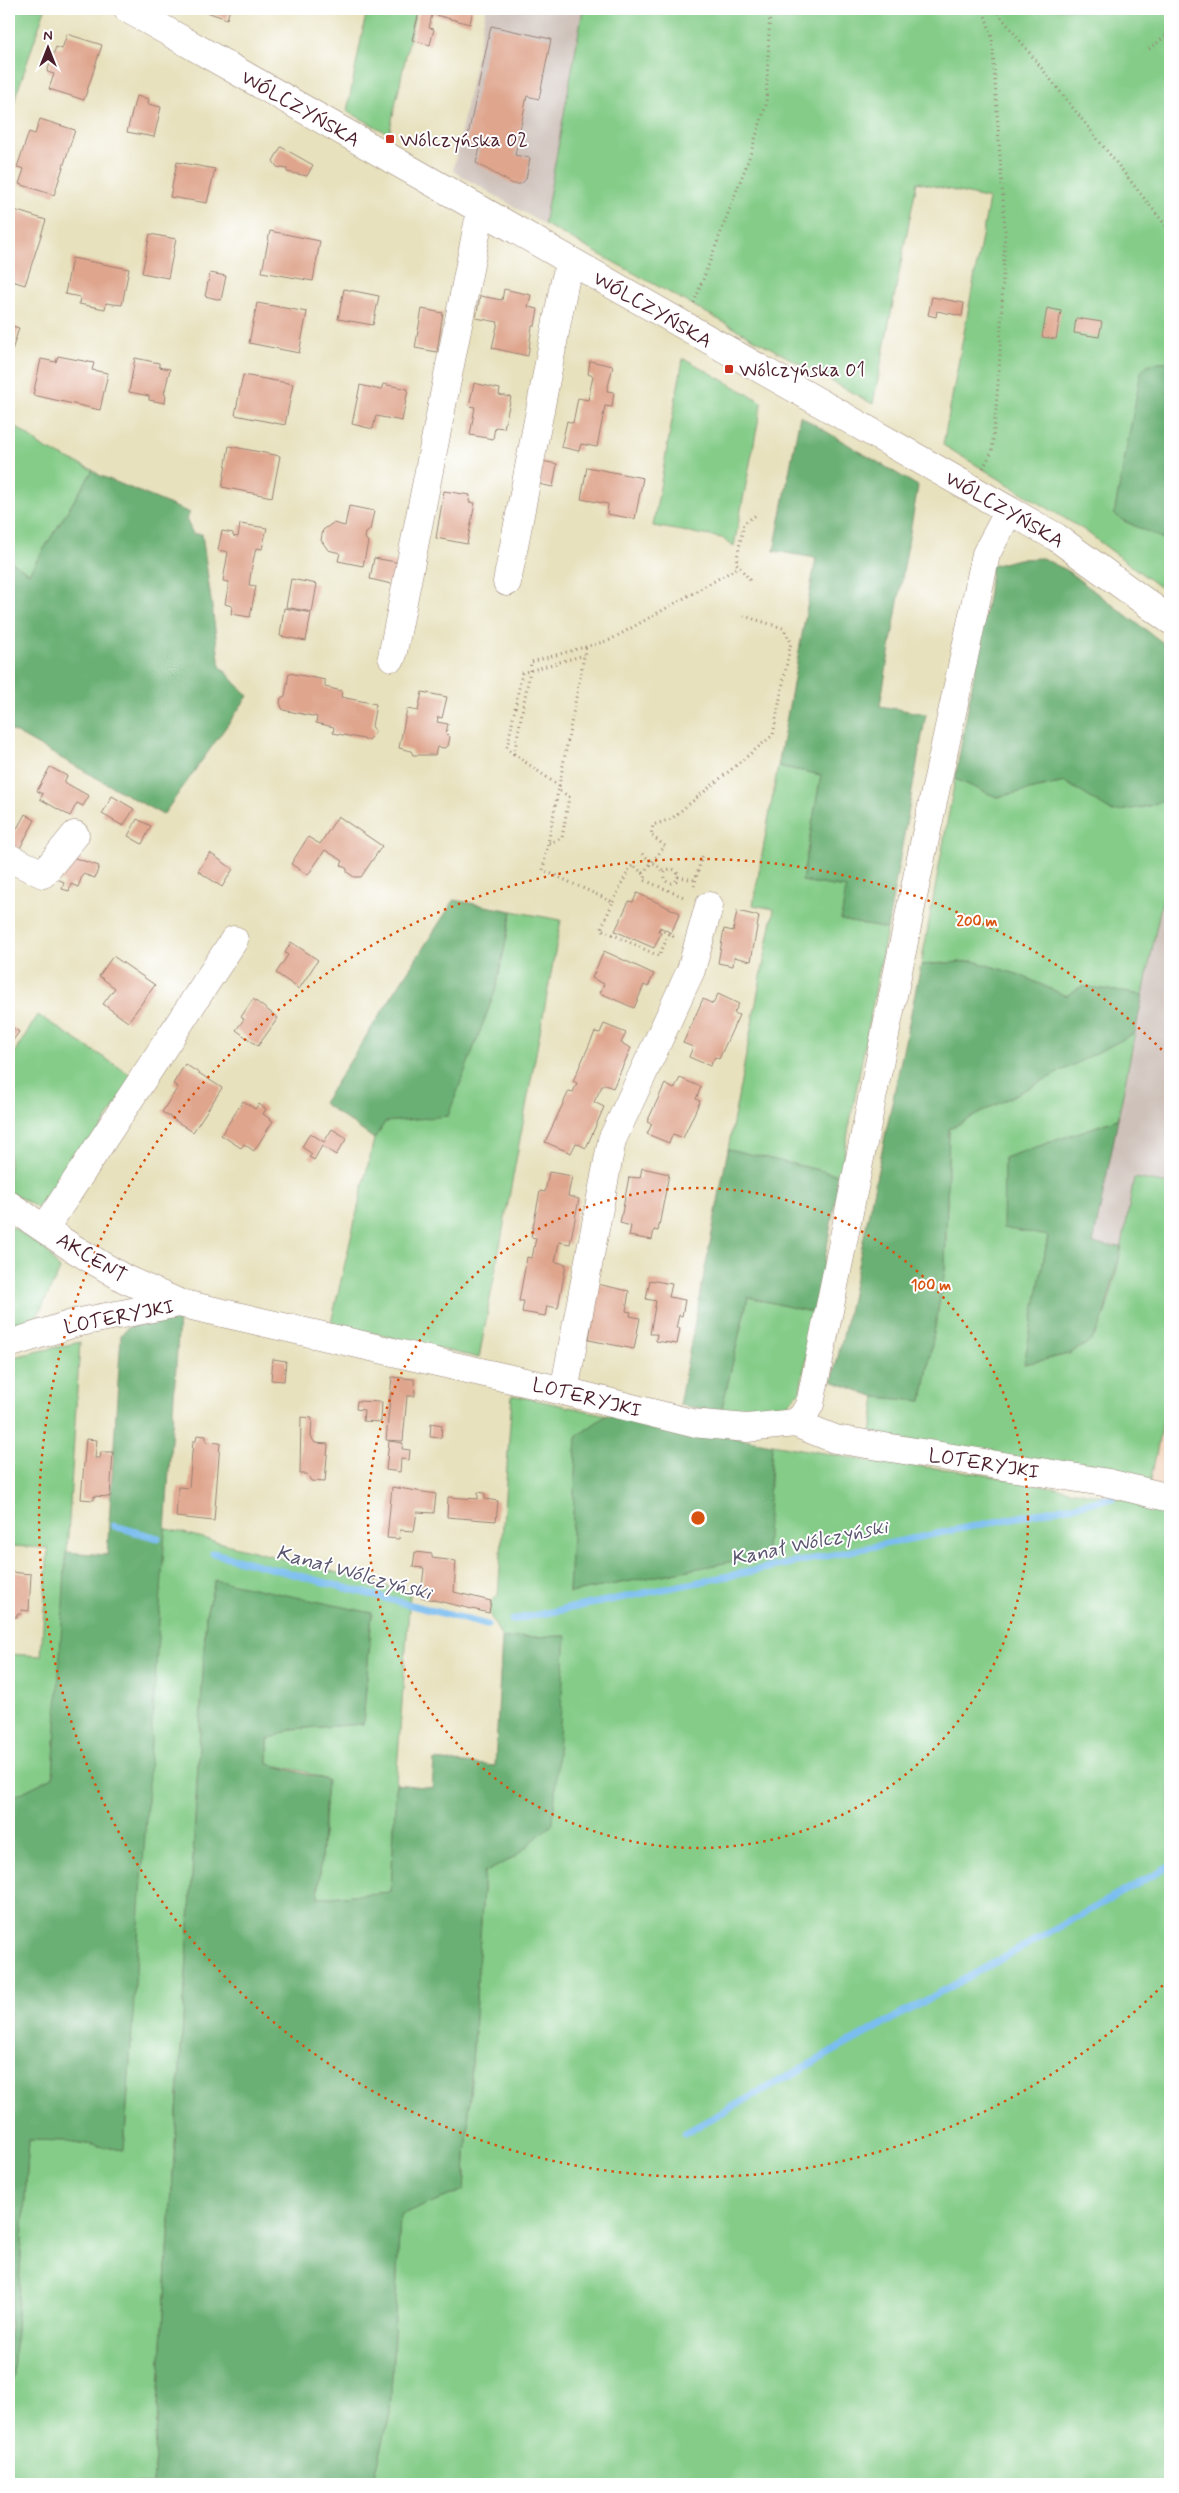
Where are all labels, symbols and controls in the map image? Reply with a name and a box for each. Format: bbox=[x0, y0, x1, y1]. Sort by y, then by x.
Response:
north arrow bbox=[22, 22, 72, 72]
text: N bbox=[43, 27, 53, 45]
street label: WÓLCZYŃSKA bbox=[236, 64, 365, 154]
place label: Wólczyńska 02 bbox=[400, 127, 528, 154]
marker: Wólczyńska 02 bbox=[384, 133, 396, 145]
street label: WÓLCZYŃSKA bbox=[588, 265, 717, 355]
place label: Wólczyńska 01 bbox=[739, 357, 865, 384]
marker: Wólczyńska 01 bbox=[723, 363, 735, 375]
street label: WÓLCZYŃSKA bbox=[940, 465, 1069, 555]
text: 200 m bbox=[957, 912, 998, 932]
street label: AKCENT bbox=[51, 1227, 131, 1290]
text: 100 m bbox=[911, 1276, 951, 1296]
street label: LOTERYJKI bbox=[62, 1294, 177, 1341]
street label: LOTERYJKI bbox=[529, 1372, 644, 1425]
street label: LOTERYJKI bbox=[927, 1442, 1041, 1487]
centre of rings bbox=[689, 1509, 707, 1527]
water label: Kanał Wólczyński bbox=[728, 1512, 892, 1573]
water label: Kanał Wólczyński bbox=[273, 1539, 437, 1608]

